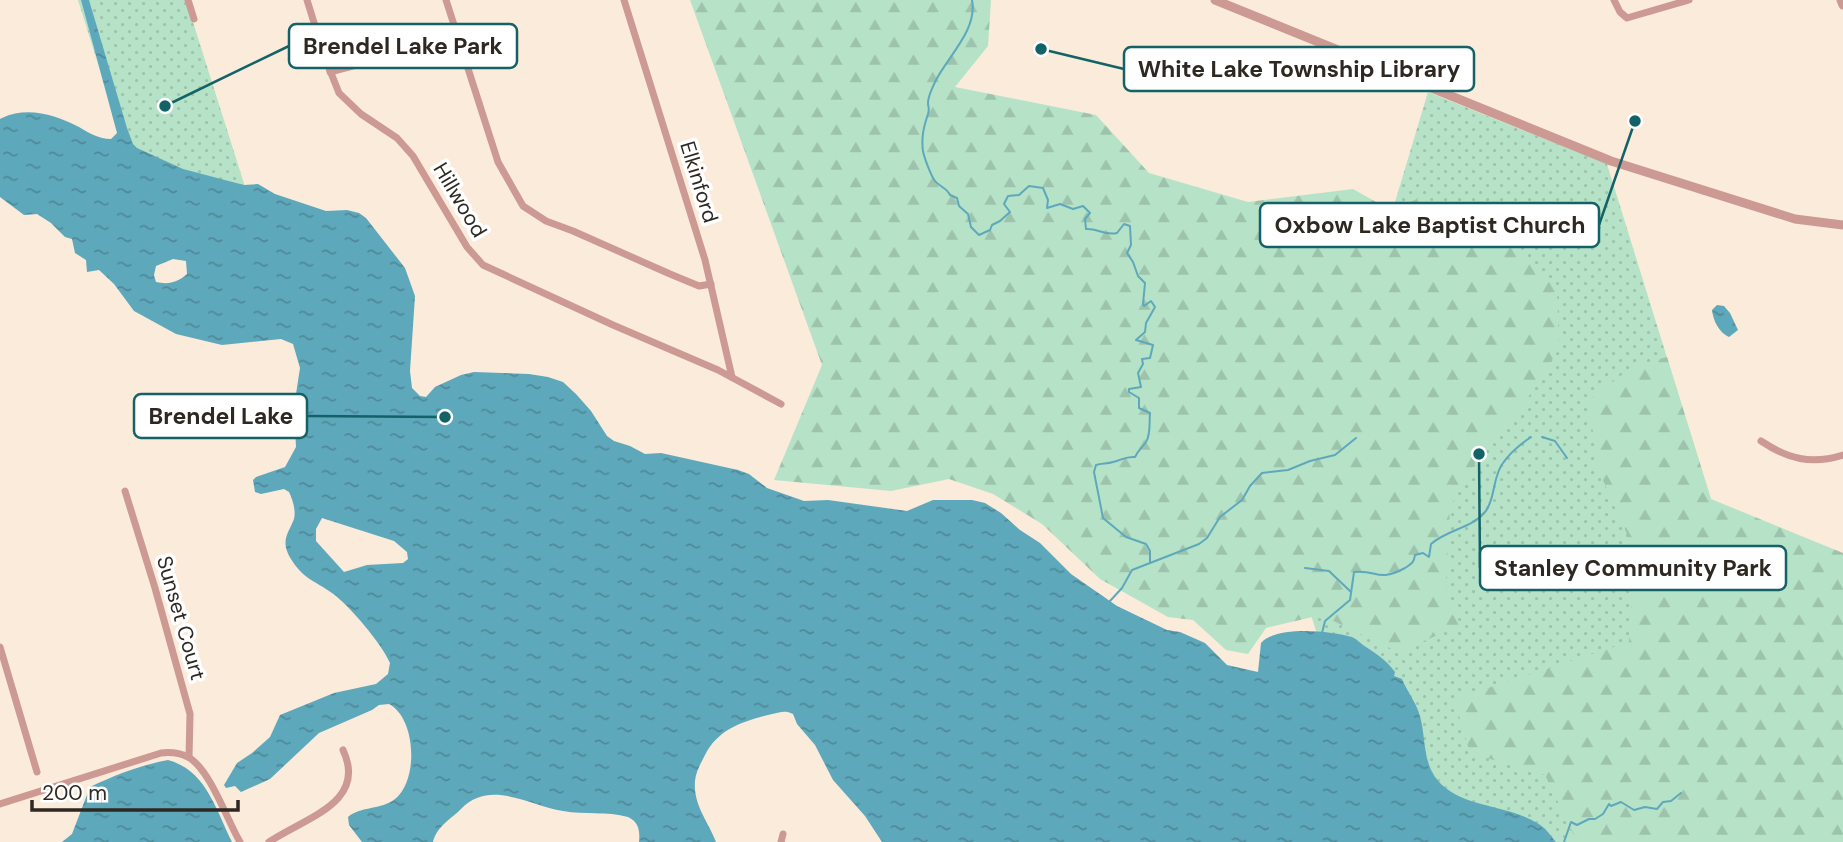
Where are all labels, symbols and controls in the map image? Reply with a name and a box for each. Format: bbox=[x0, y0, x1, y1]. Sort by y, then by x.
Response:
callout: Brendel Lake Park bbox=[289, 24, 517, 68]
text: Brendel Lake Park bbox=[303, 31, 503, 61]
callout: White Lake Township Library bbox=[1124, 47, 1474, 91]
text: White Lake Township Library bbox=[1138, 54, 1460, 84]
street label: Elkinford bbox=[673, 138, 725, 226]
street label: Hillwood bbox=[427, 157, 493, 243]
callout: Oxbow Lake Baptist Church bbox=[1260, 203, 1599, 247]
text: Oxbow Lake Baptist Church bbox=[1274, 210, 1586, 240]
callout: Brendel Lake bbox=[134, 394, 307, 438]
text: Brendel Lake bbox=[149, 401, 293, 431]
callout: Stanley Community Park bbox=[1480, 546, 1786, 590]
street label: Sunset Court bbox=[150, 553, 212, 683]
text: Stanley Community Park bbox=[1494, 553, 1772, 583]
scale bar bbox=[32, 768, 238, 812]
text: 200 m bbox=[42, 779, 107, 807]

